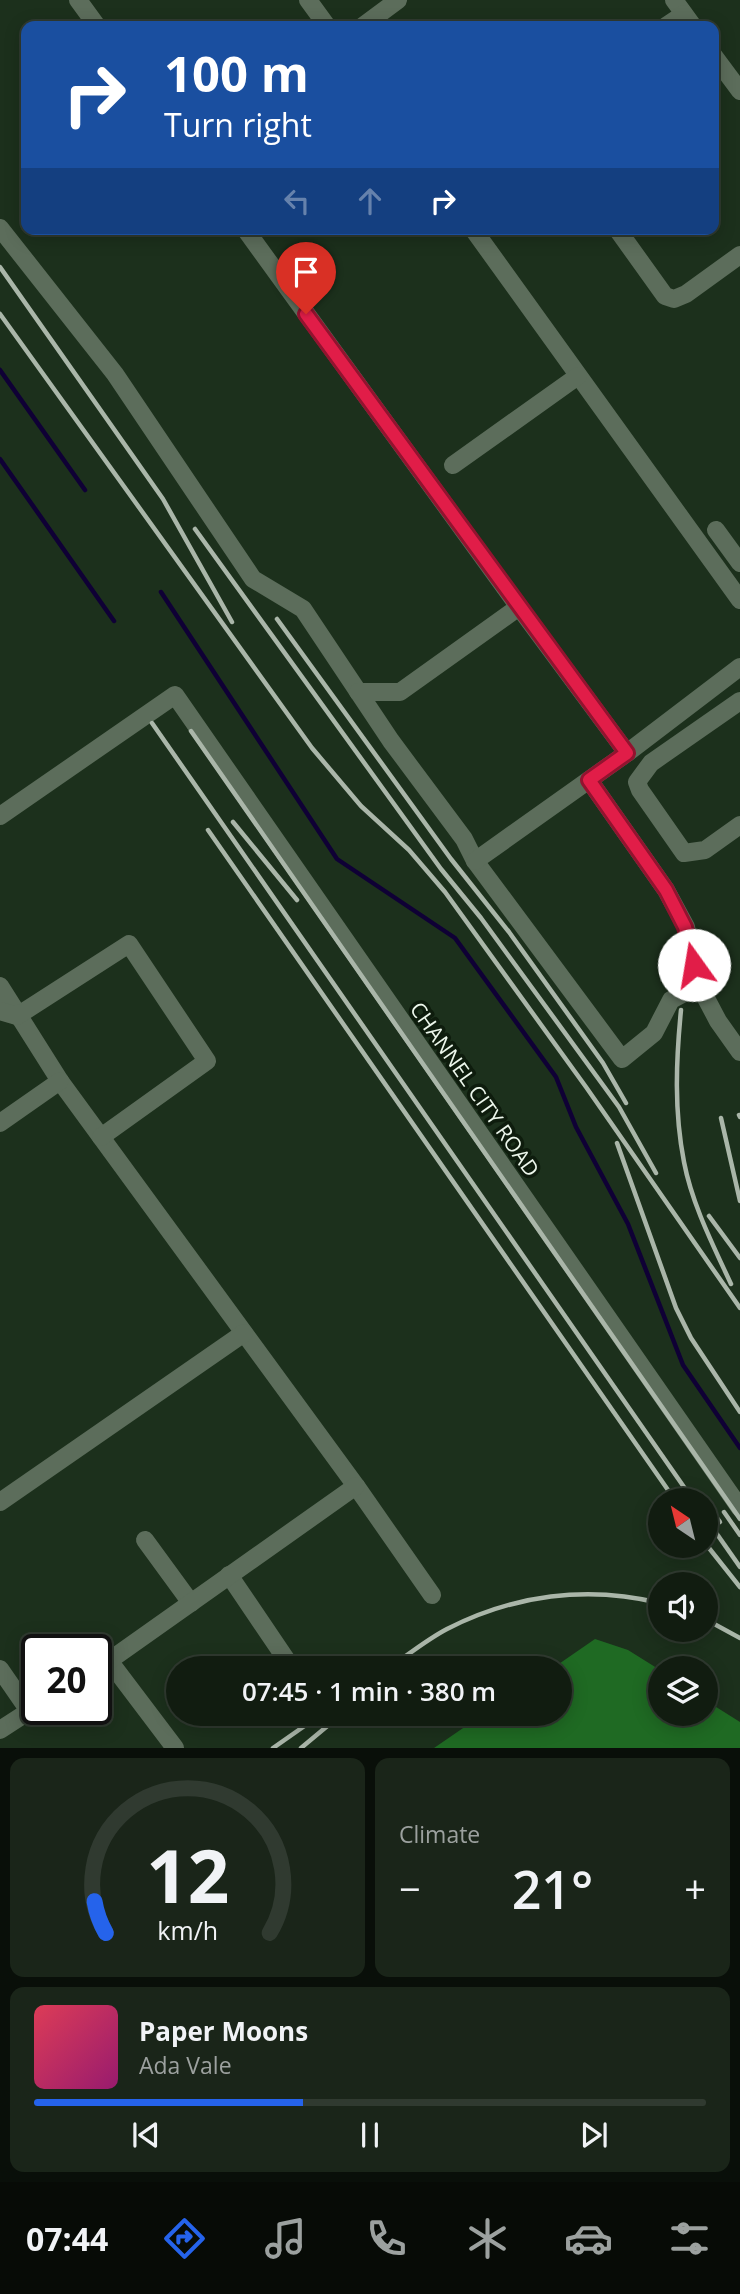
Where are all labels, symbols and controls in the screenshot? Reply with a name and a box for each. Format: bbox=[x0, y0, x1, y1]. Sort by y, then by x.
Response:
text: 100 m bbox=[164, 40, 309, 106]
icon: right bbox=[49, 49, 140, 140]
text: Turn right bbox=[164, 103, 312, 146]
icon: left bbox=[278, 182, 316, 220]
icon: ahead bbox=[351, 182, 389, 220]
icon: right bbox=[424, 182, 462, 220]
pin bbox=[276, 242, 336, 314]
icon: arrive bbox=[287, 253, 325, 291]
position arrow bbox=[657, 928, 731, 1002]
street label: CHANNEL CITY ROAD bbox=[404, 996, 546, 1182]
north arrow bbox=[648, 1488, 718, 1558]
map controls bbox=[648, 1488, 718, 1726]
button: sound bbox=[648, 1572, 718, 1642]
speed limit sign: 20 bbox=[21, 1634, 112, 1725]
button: layers bbox=[648, 1656, 718, 1726]
text: 07:45 · 1 min · 380 m bbox=[242, 1673, 496, 1709]
text: Climate bbox=[399, 1818, 480, 1850]
text: 12 bbox=[146, 1826, 229, 1925]
text: 21° bbox=[512, 1853, 593, 1924]
text: − bbox=[399, 1862, 421, 1914]
text: + bbox=[684, 1862, 706, 1914]
text: km/h bbox=[157, 1913, 218, 1947]
text: Paper Moons bbox=[139, 2013, 308, 2049]
text: Ada Vale bbox=[139, 2049, 232, 2081]
icon: previous bbox=[127, 2116, 165, 2154]
icon: pause bbox=[351, 2116, 389, 2154]
icon: next bbox=[575, 2116, 613, 2154]
icon: directions bbox=[160, 2214, 209, 2263]
icon: music bbox=[261, 2214, 310, 2263]
icon: phone bbox=[362, 2214, 411, 2263]
icon: climate bbox=[463, 2214, 512, 2263]
icon: car bbox=[564, 2214, 613, 2263]
icon: filters bbox=[665, 2214, 714, 2263]
text: 07:44 bbox=[26, 2217, 108, 2260]

